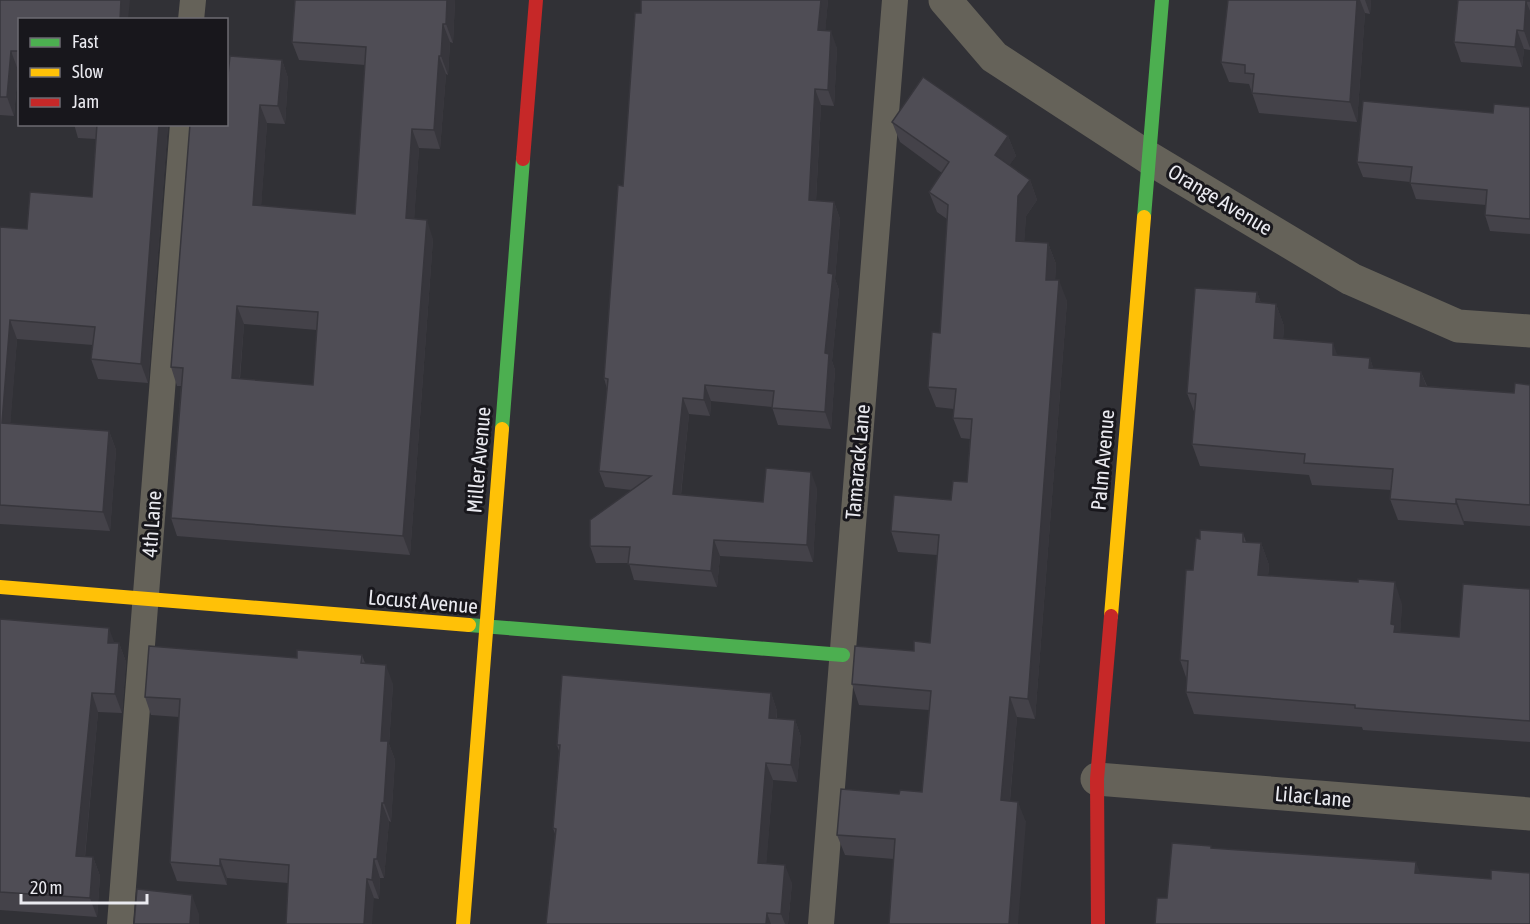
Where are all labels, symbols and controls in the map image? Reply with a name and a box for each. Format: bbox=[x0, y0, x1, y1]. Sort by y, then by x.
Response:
legend bbox=[18, 18, 228, 126]
text: Fast bbox=[72, 31, 99, 52]
text: Slow bbox=[72, 61, 103, 82]
text: Jam bbox=[72, 91, 99, 112]
street label: Orange Avenue bbox=[1164, 159, 1277, 240]
street label: Tamarack Lane bbox=[840, 403, 874, 520]
street label: Miller Avenue bbox=[461, 406, 495, 514]
street label: Palm Avenue bbox=[1086, 408, 1118, 511]
street label: 4th Lane bbox=[137, 490, 165, 558]
street label: Locust Avenue bbox=[367, 584, 479, 618]
street label: Lilac Lane bbox=[1274, 781, 1352, 811]
scale bar bbox=[21, 867, 147, 905]
text: 20 m bbox=[30, 877, 62, 898]

